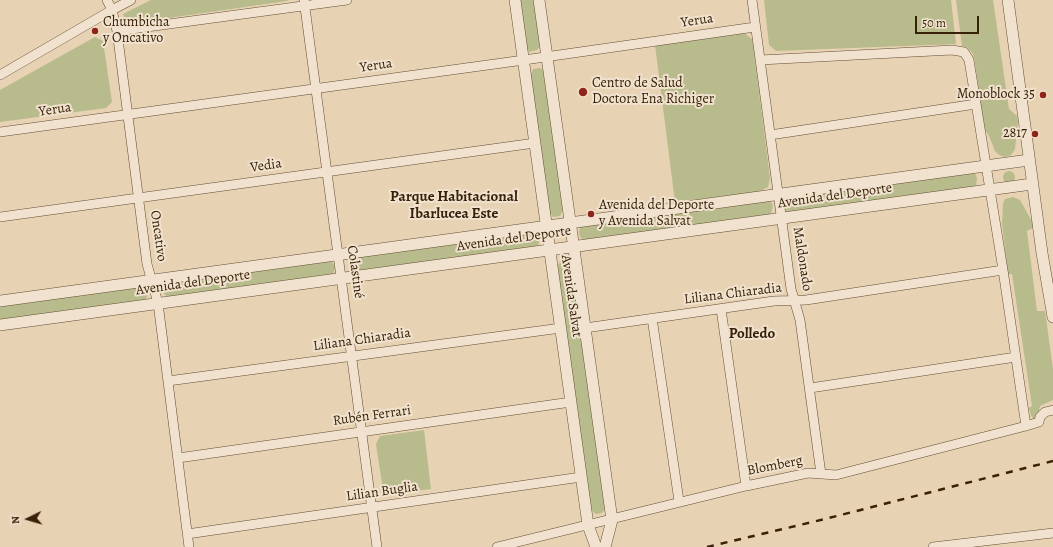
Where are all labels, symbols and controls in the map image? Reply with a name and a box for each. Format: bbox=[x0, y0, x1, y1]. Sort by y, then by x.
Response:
scale bar bbox=[917, 8, 981, 34]
street label: Yerua bbox=[680, 10, 714, 32]
place label: Chumbicha y Oncativo bbox=[103, 15, 169, 48]
text: 50 m bbox=[922, 15, 946, 31]
marker: Chumbicha y Oncativo bbox=[90, 26, 100, 36]
street label: Yerua bbox=[359, 55, 393, 77]
place label: Centro de Salud Doctora Ena Richiger bbox=[592, 76, 714, 108]
marker: Centro de Salud Doctora Ena Richiger bbox=[577, 86, 589, 98]
place label: Monoblock 35 bbox=[957, 87, 1035, 103]
marker: Monoblock 35 bbox=[1038, 90, 1048, 100]
street label: Yerua bbox=[38, 99, 72, 121]
place label: 2817 bbox=[1003, 126, 1027, 142]
marker: 2817 bbox=[1030, 129, 1040, 139]
street label: Vedia bbox=[249, 155, 283, 177]
street label: Avenida del Deporte bbox=[777, 180, 893, 212]
district label: Parque Habitacional Ibarlucea Este bbox=[390, 188, 518, 223]
place label: Avenida del Deporte y Avenida Salvat bbox=[599, 198, 714, 230]
street label: Oncativo bbox=[146, 209, 170, 263]
marker: Avenida del Deporte y Avenida Salvat bbox=[586, 209, 596, 219]
street label: Avenida del Deporte bbox=[456, 223, 572, 255]
street label: Maldonado bbox=[789, 226, 815, 292]
street label: Colastiné bbox=[343, 244, 367, 300]
street label: Avenida Salvat bbox=[557, 254, 585, 338]
street label: Avenida del Deporte bbox=[135, 267, 251, 299]
street label: Liliana Chiaradia bbox=[683, 280, 783, 308]
street label: Liliana Chiaradia bbox=[312, 325, 412, 355]
district label: Polledo bbox=[729, 325, 775, 343]
street label: Rubén Ferrari bbox=[332, 402, 412, 430]
street label: Blomberg bbox=[746, 452, 804, 480]
street label: Lilian Buglia bbox=[345, 479, 419, 505]
north arrow bbox=[8, 499, 48, 539]
text: N bbox=[8, 515, 23, 525]

